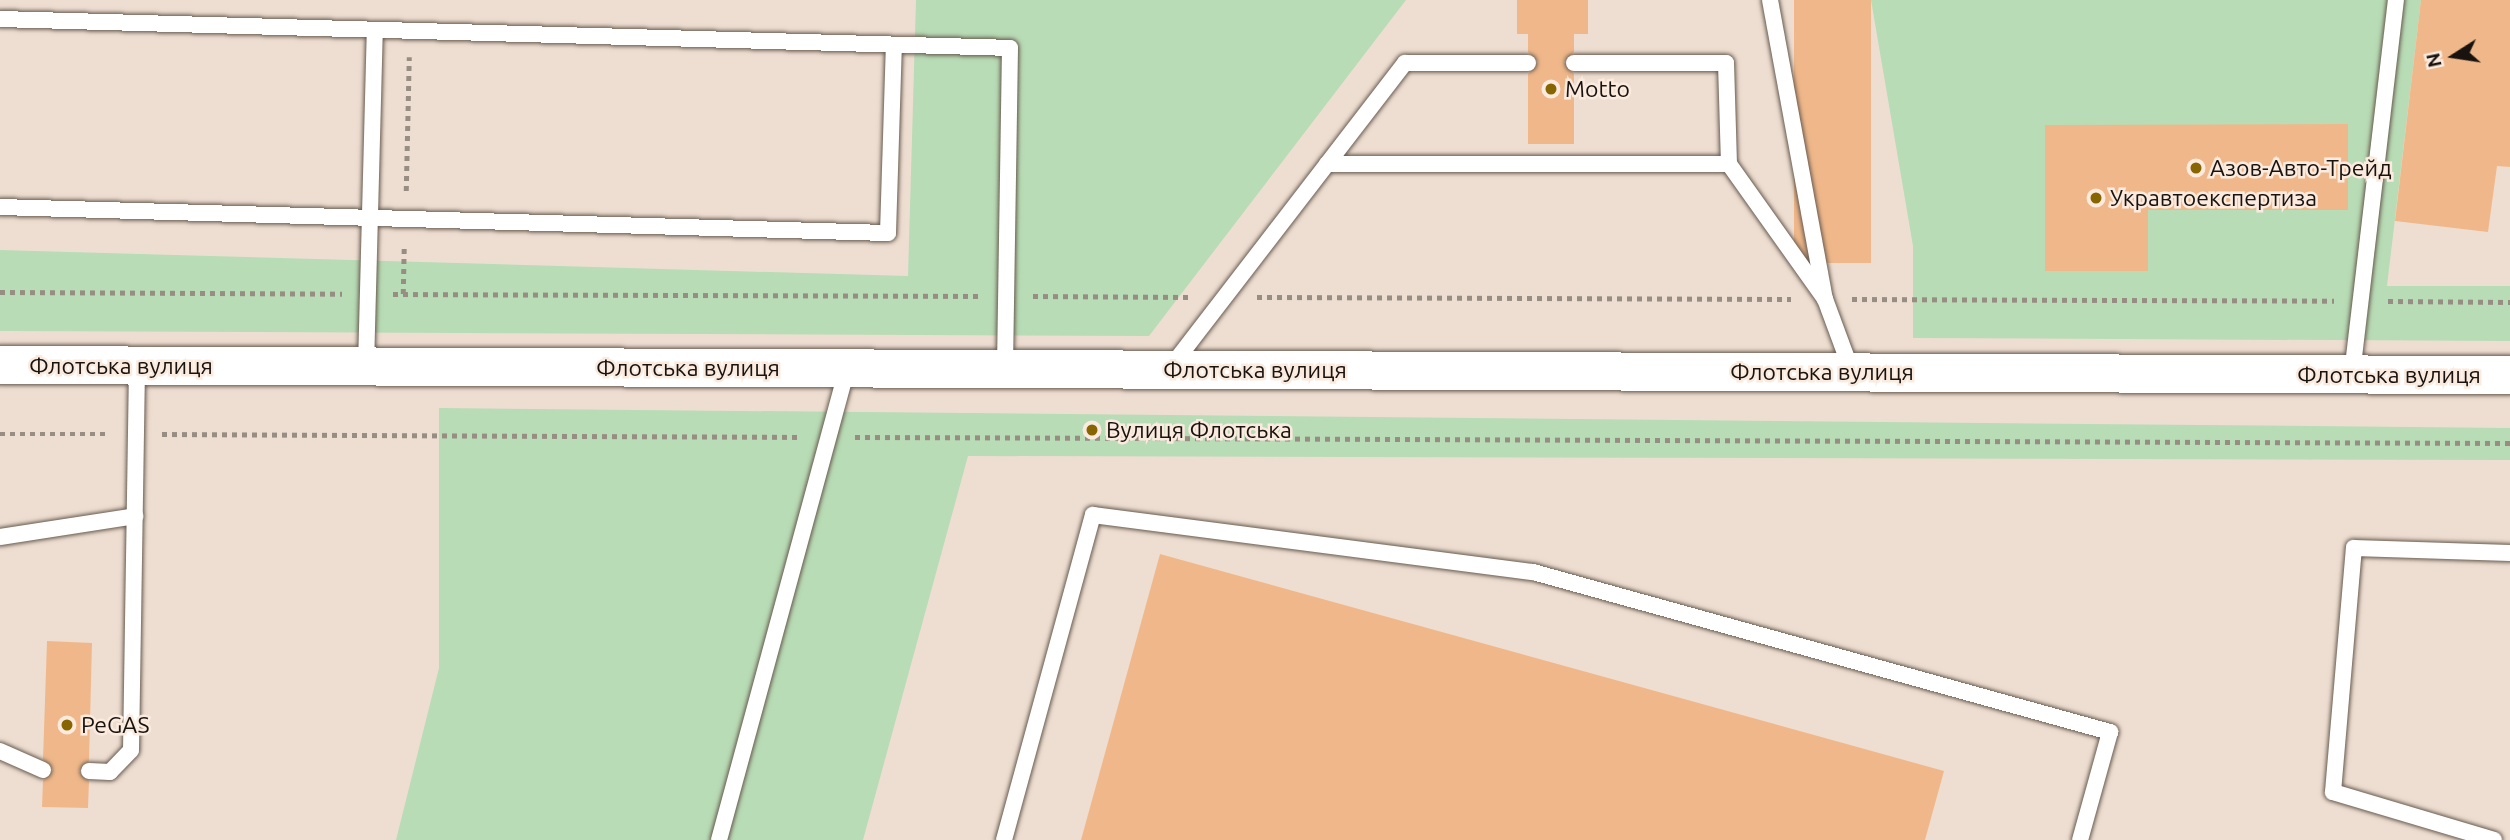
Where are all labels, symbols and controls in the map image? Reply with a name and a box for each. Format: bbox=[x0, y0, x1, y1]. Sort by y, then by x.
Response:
north arrow bbox=[2419, 21, 2489, 91]
text: N bbox=[2421, 51, 2446, 70]
place label: Motto bbox=[1565, 75, 1630, 103]
marker: Motto bbox=[1543, 81, 1559, 97]
place label: Азов-Авто-Трейд bbox=[2210, 154, 2392, 182]
marker: Азов-Авто-Трейд bbox=[2188, 160, 2204, 176]
place label: Укравтоекспертиза bbox=[2110, 184, 2317, 212]
marker: Укравтоекспертиза bbox=[2088, 190, 2104, 206]
street label: Флотська вулиця bbox=[29, 352, 213, 380]
street label: Флотська вулиця bbox=[596, 354, 780, 382]
street label: Флотська вулиця bbox=[1163, 356, 1347, 384]
street label: Флотська вулиця bbox=[1730, 358, 1914, 386]
street label: Флотська вулиця bbox=[2297, 361, 2481, 389]
place label: Вулиця Флотська bbox=[1106, 416, 1292, 444]
marker: Вулиця Флотська bbox=[1084, 422, 1100, 438]
place label: PeGAS bbox=[81, 711, 150, 739]
marker: PeGAS bbox=[59, 717, 75, 733]

